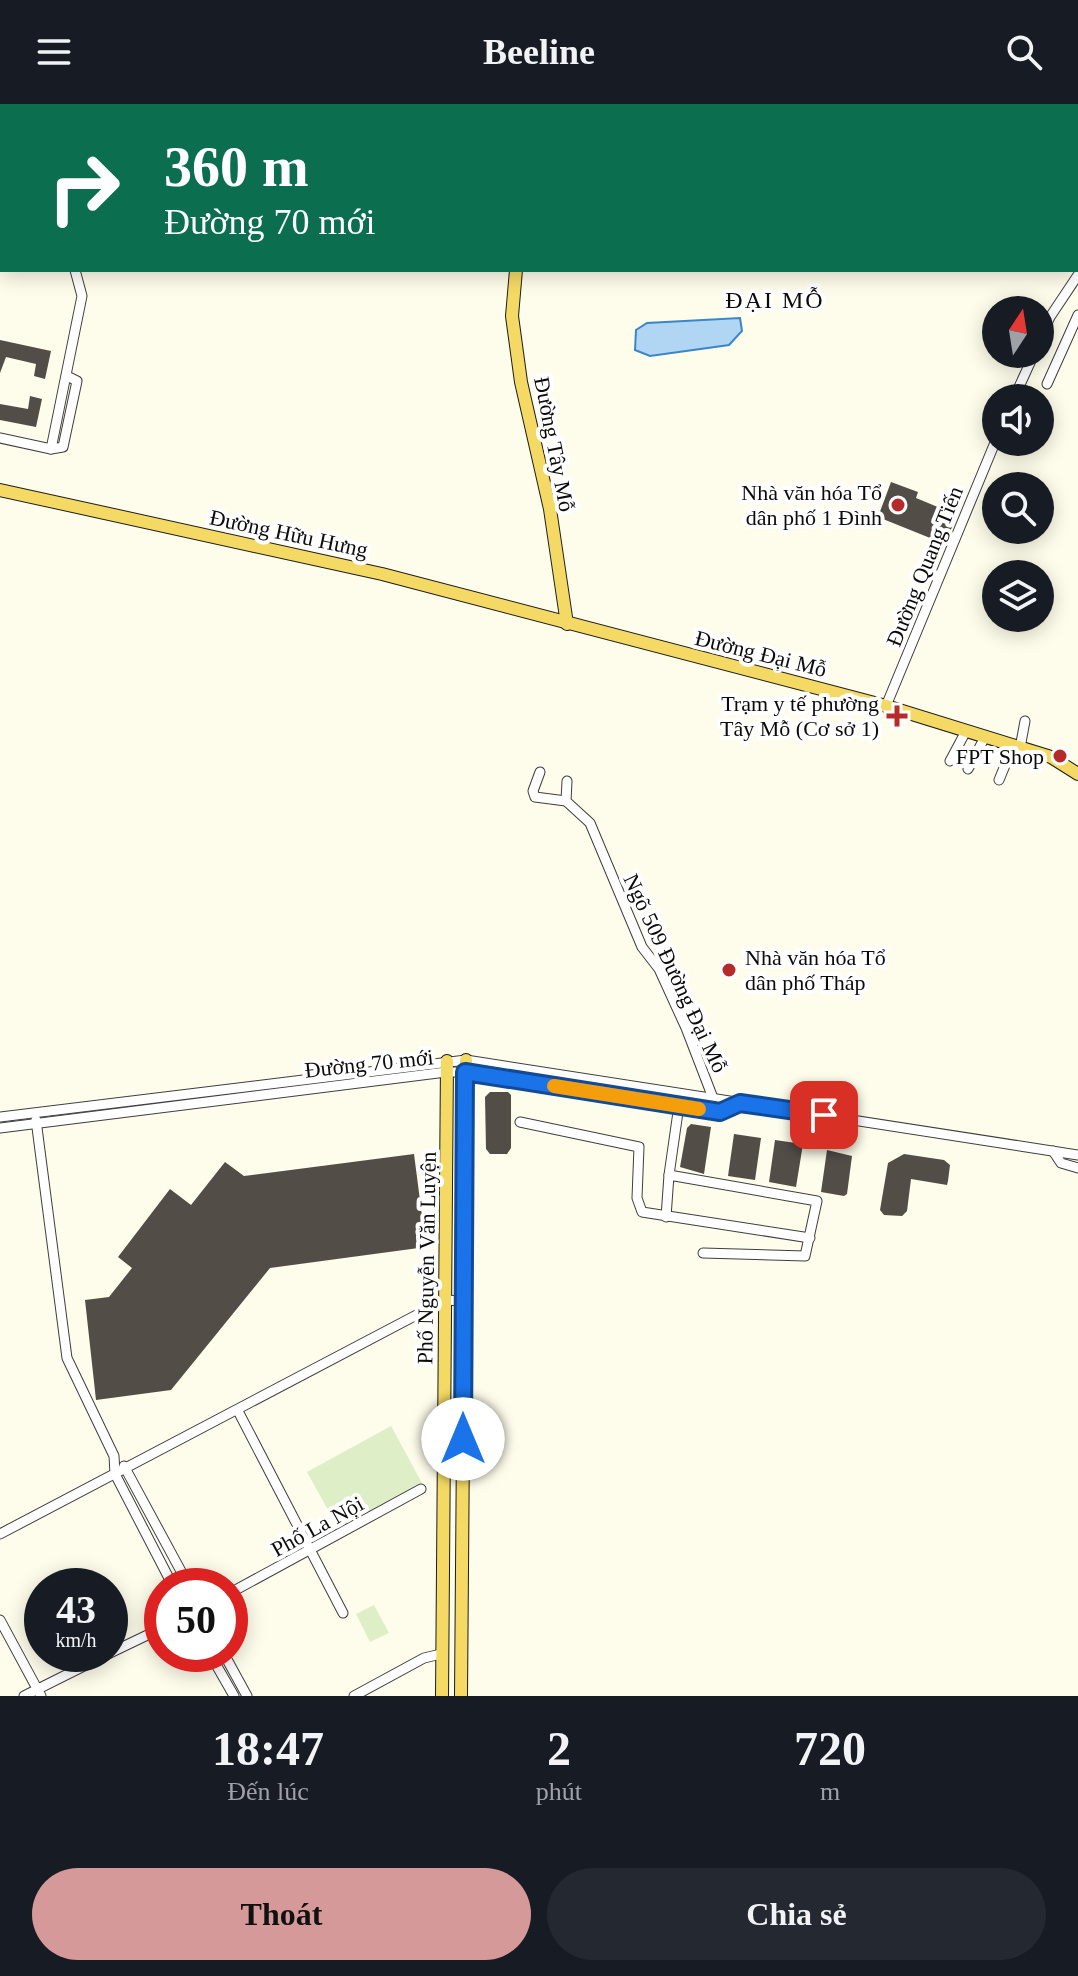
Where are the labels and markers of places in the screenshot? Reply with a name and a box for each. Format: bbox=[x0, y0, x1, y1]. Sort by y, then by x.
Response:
place label: Nhà văn hóa Tổ dân phố 1 Đình bbox=[741, 480, 882, 530]
marker: Nhà văn hóa Tổ dân phố 1 Đình bbox=[889, 496, 907, 514]
place label: Trạm y tế phường Tây Mỗ (Cơ sở 1) bbox=[720, 691, 879, 741]
marker: Trạm y tế phường Tây Mỗ (Cơ sở 1) bbox=[886, 705, 908, 727]
place label: FPT Shop bbox=[956, 744, 1044, 769]
marker: FPT Shop bbox=[1051, 747, 1069, 765]
place label: Nhà văn hóa Tổ dân phố Tháp bbox=[745, 945, 886, 995]
marker: Nhà văn hóa Tổ dân phố Tháp bbox=[720, 961, 738, 979]
pin bbox=[790, 1081, 858, 1149]

